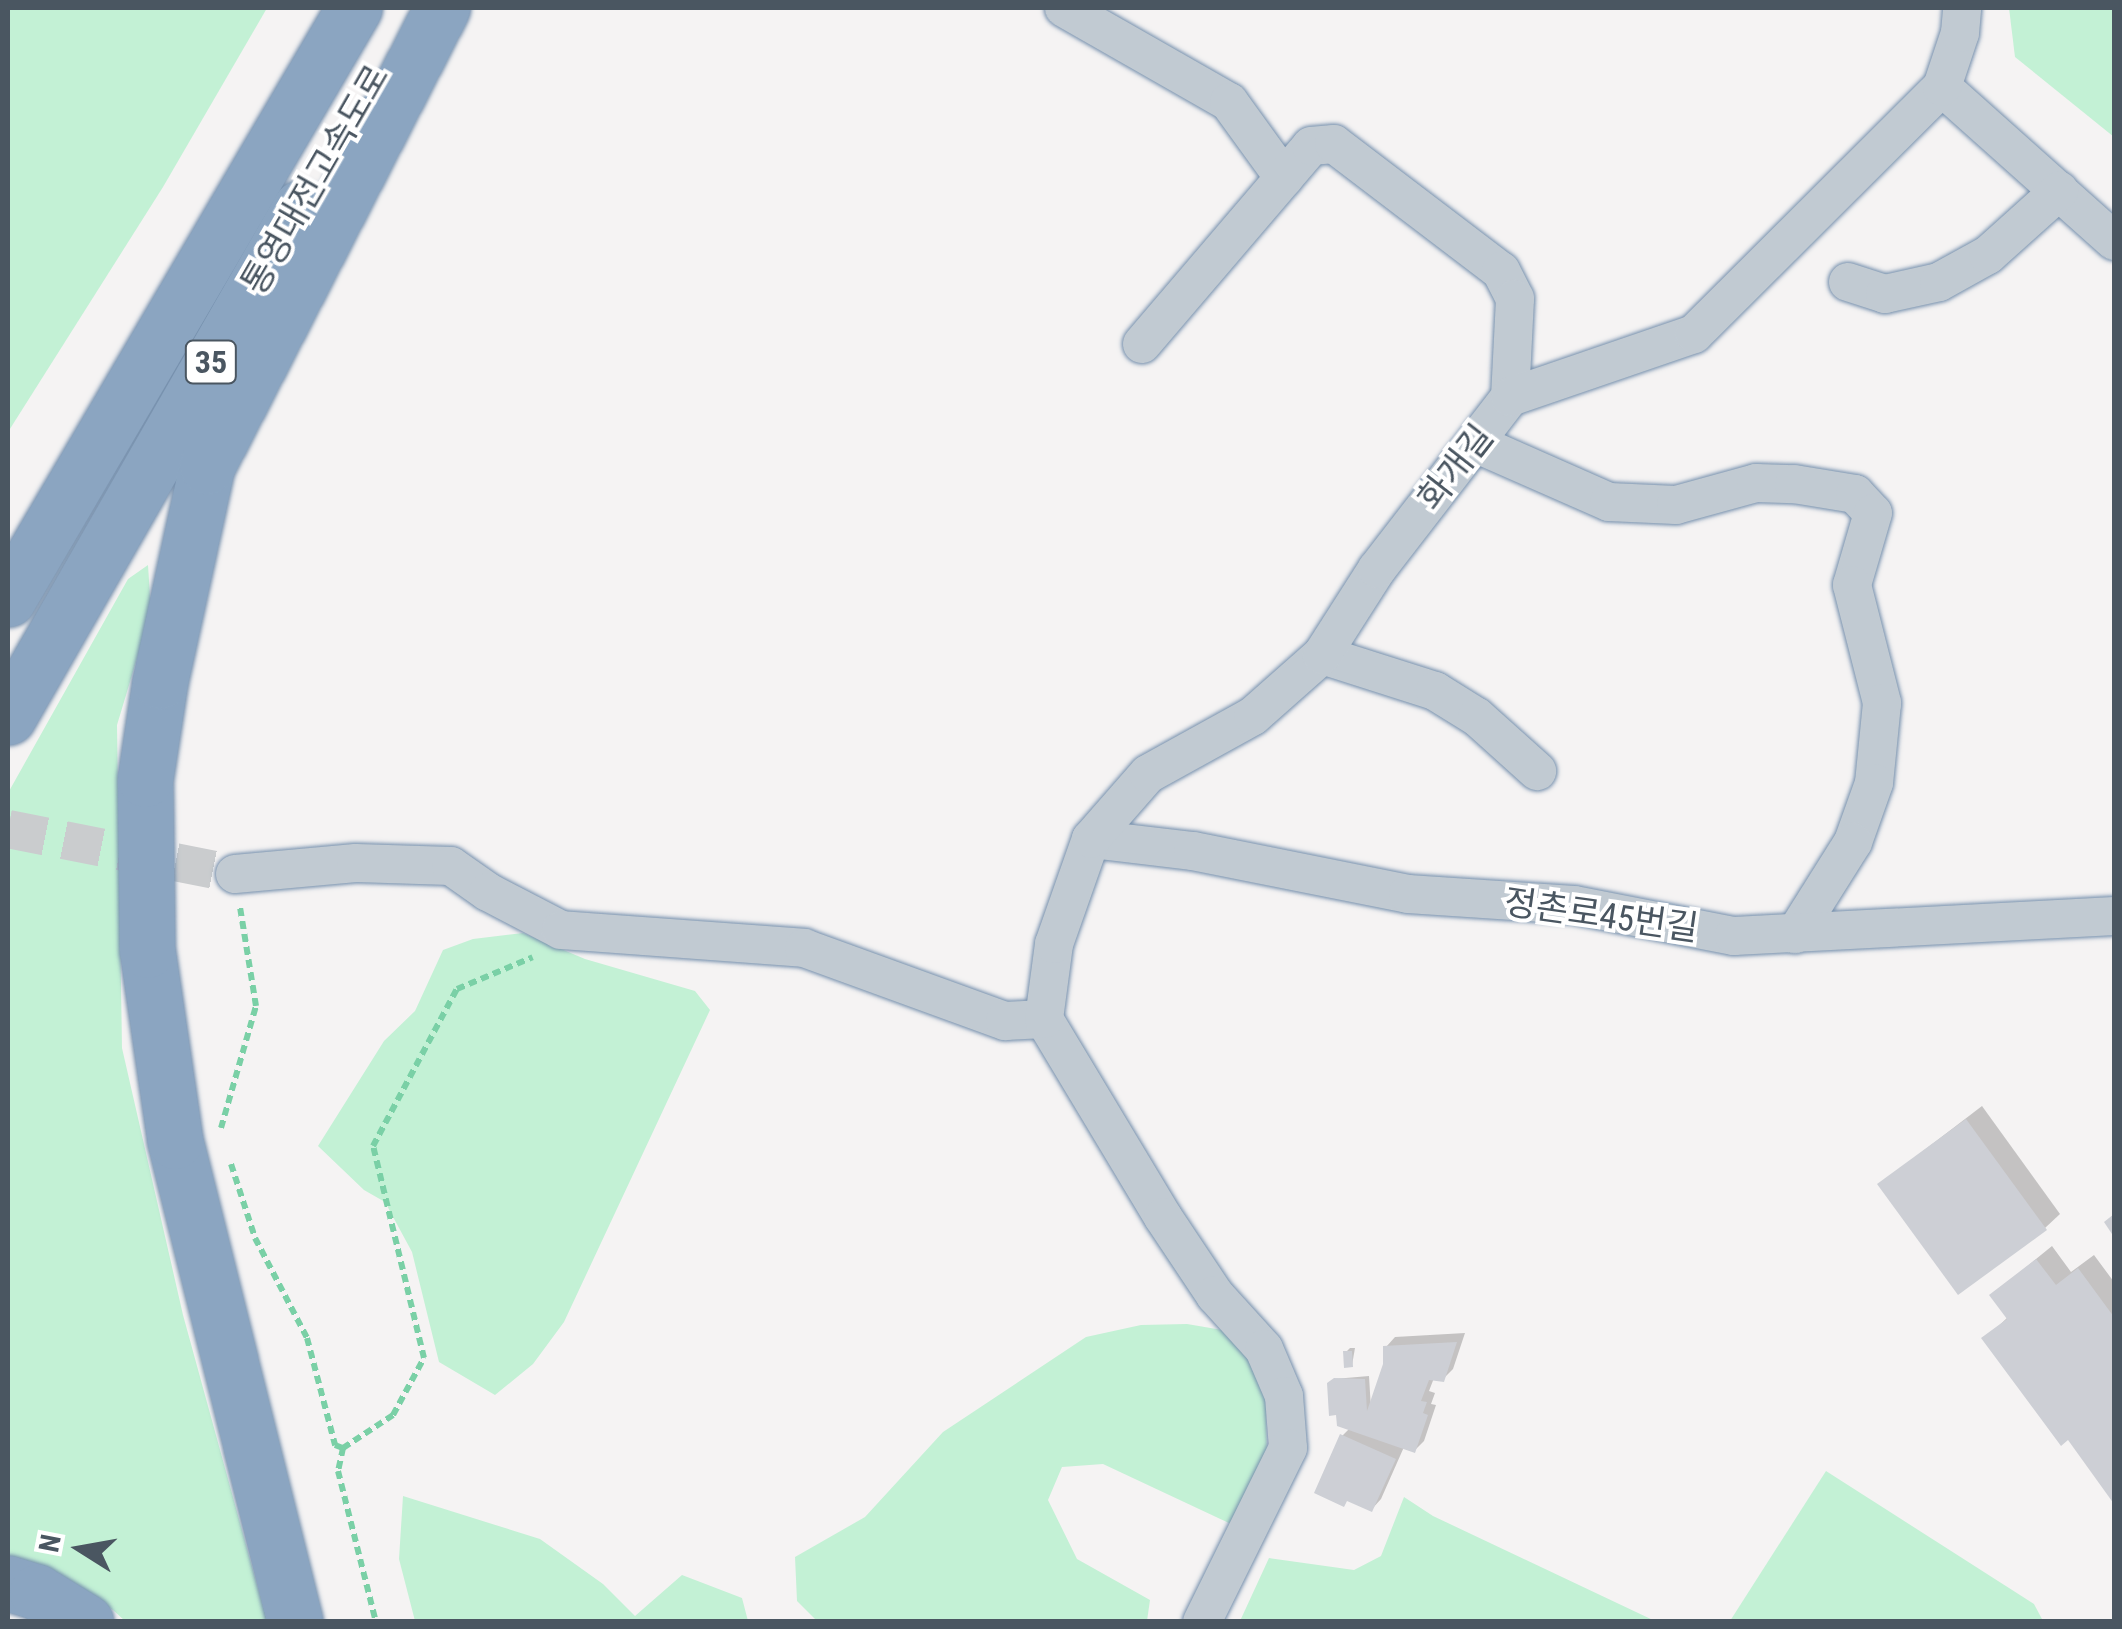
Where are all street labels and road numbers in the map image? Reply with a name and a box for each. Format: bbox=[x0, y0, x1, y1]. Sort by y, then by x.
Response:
street label: 통영대전고속도로 bbox=[233, 58, 399, 302]
road number: 35 bbox=[184, 335, 238, 389]
street label: 화개길 bbox=[1410, 417, 1502, 519]
street label: 정촌로45번길 bbox=[1501, 882, 1701, 950]

